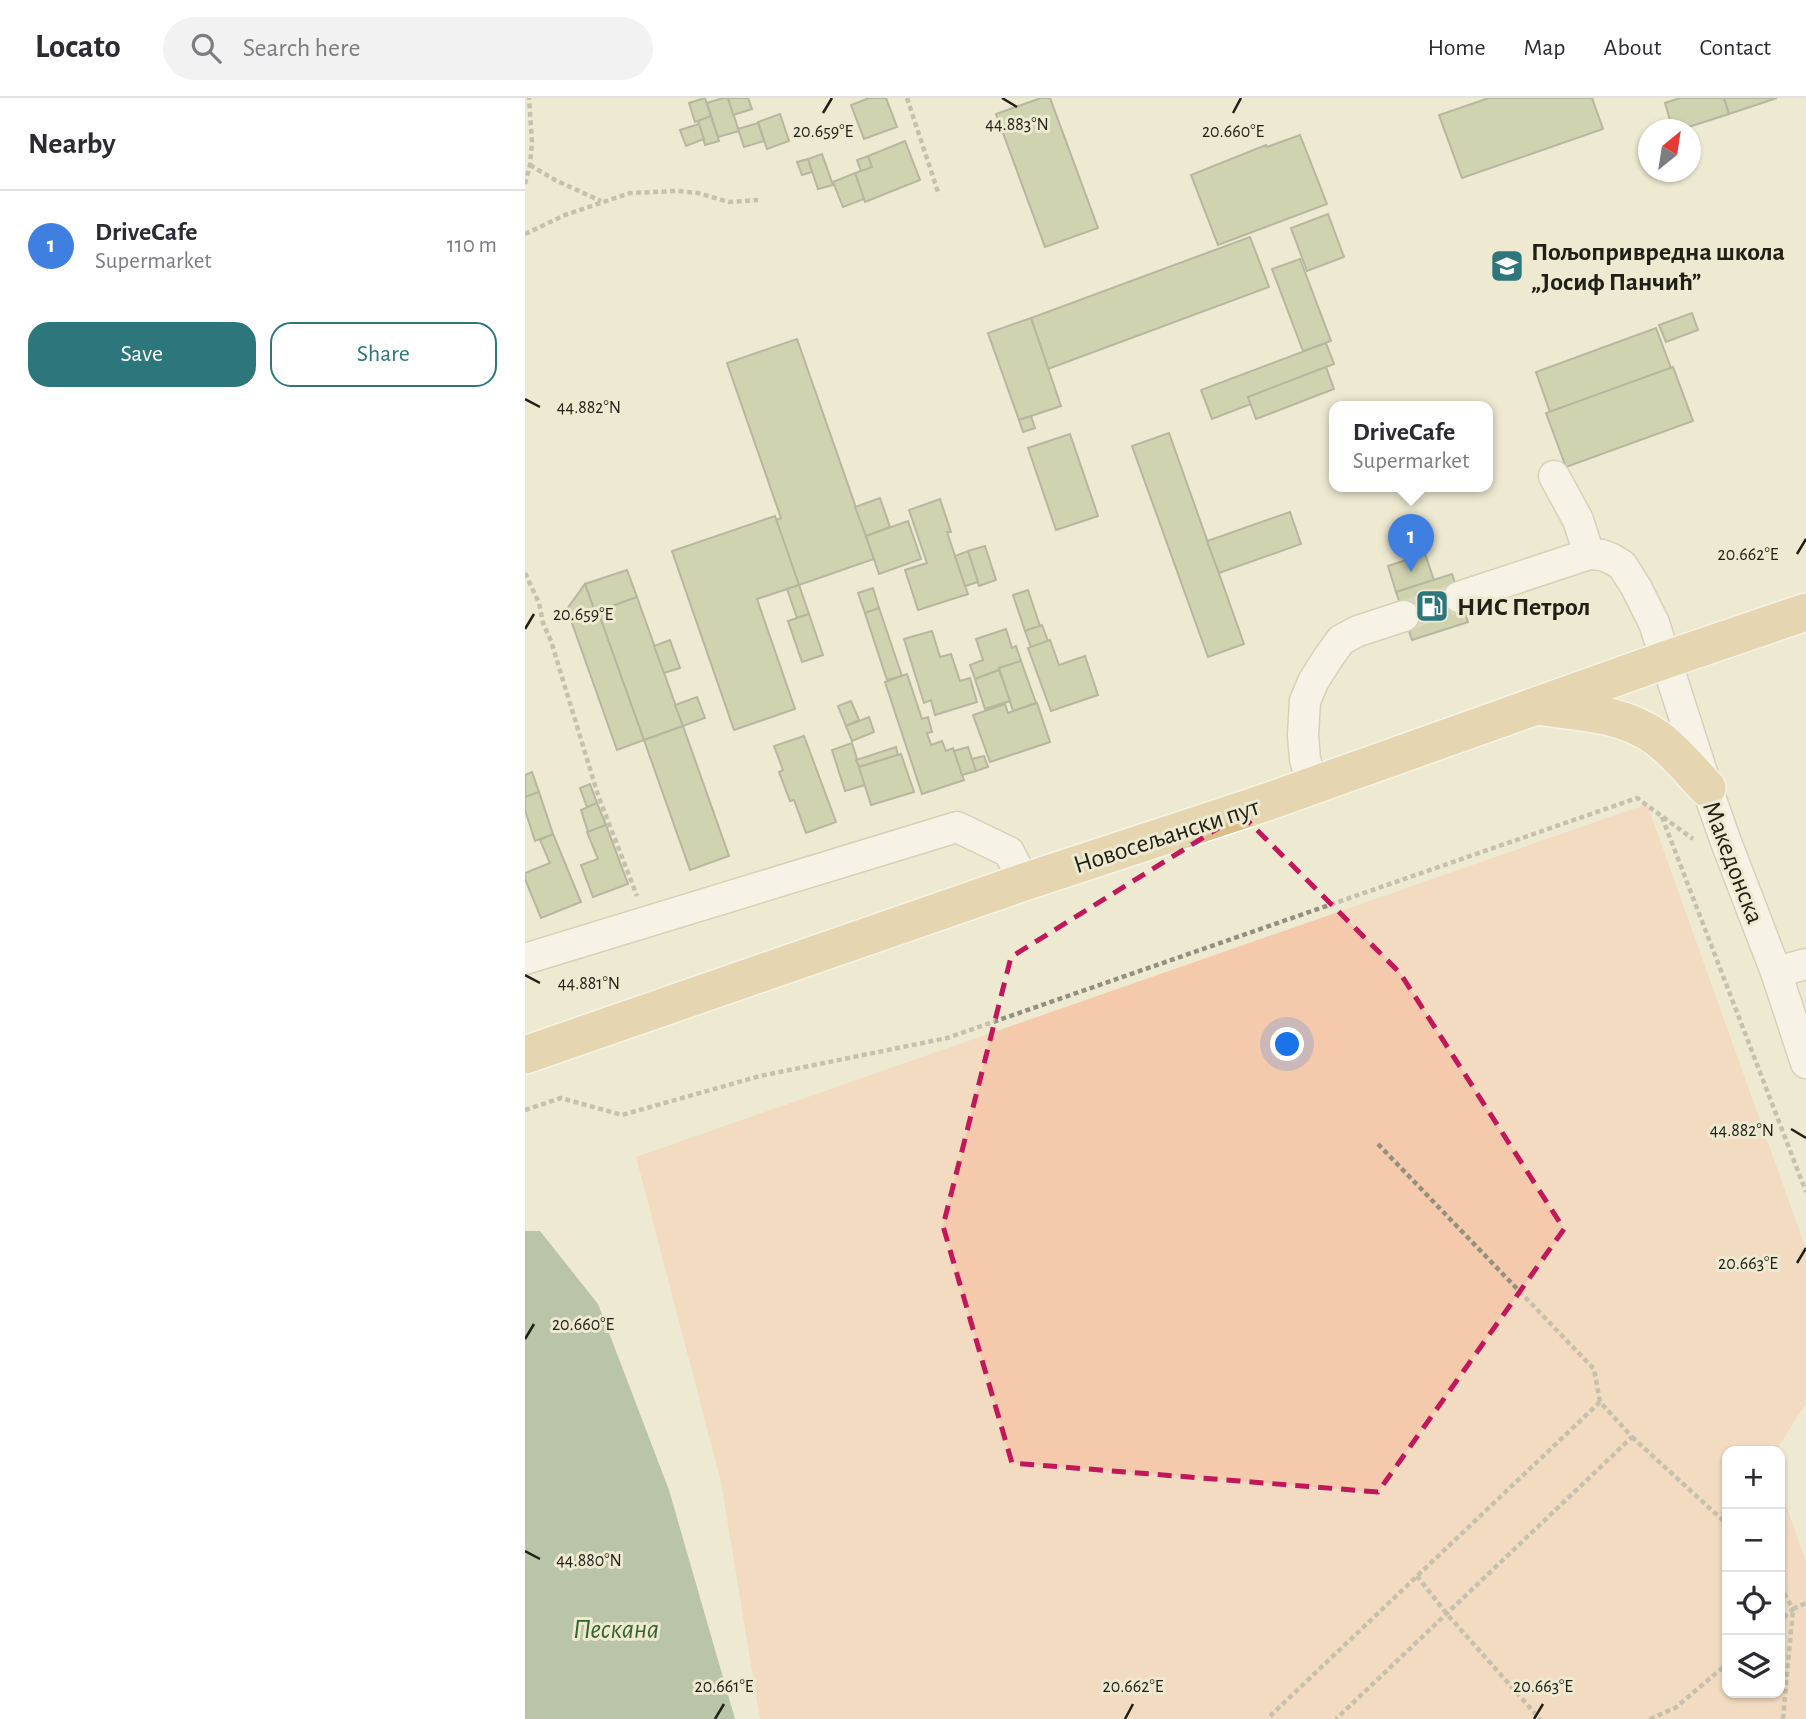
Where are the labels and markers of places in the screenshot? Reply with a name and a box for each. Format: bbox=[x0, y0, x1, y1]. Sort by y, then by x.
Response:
place label: Пољопривредна школа „Јосиф Панчић” bbox=[1531, 239, 1785, 295]
school or university icon: Пољопривредна школа „Јосиф Панчић” bbox=[1488, 247, 1526, 285]
pin: 1 bbox=[1388, 514, 1434, 572]
fuel station icon: НИС Петрол bbox=[1413, 587, 1451, 625]
place label: НИС Петрол bbox=[1457, 594, 1590, 620]

